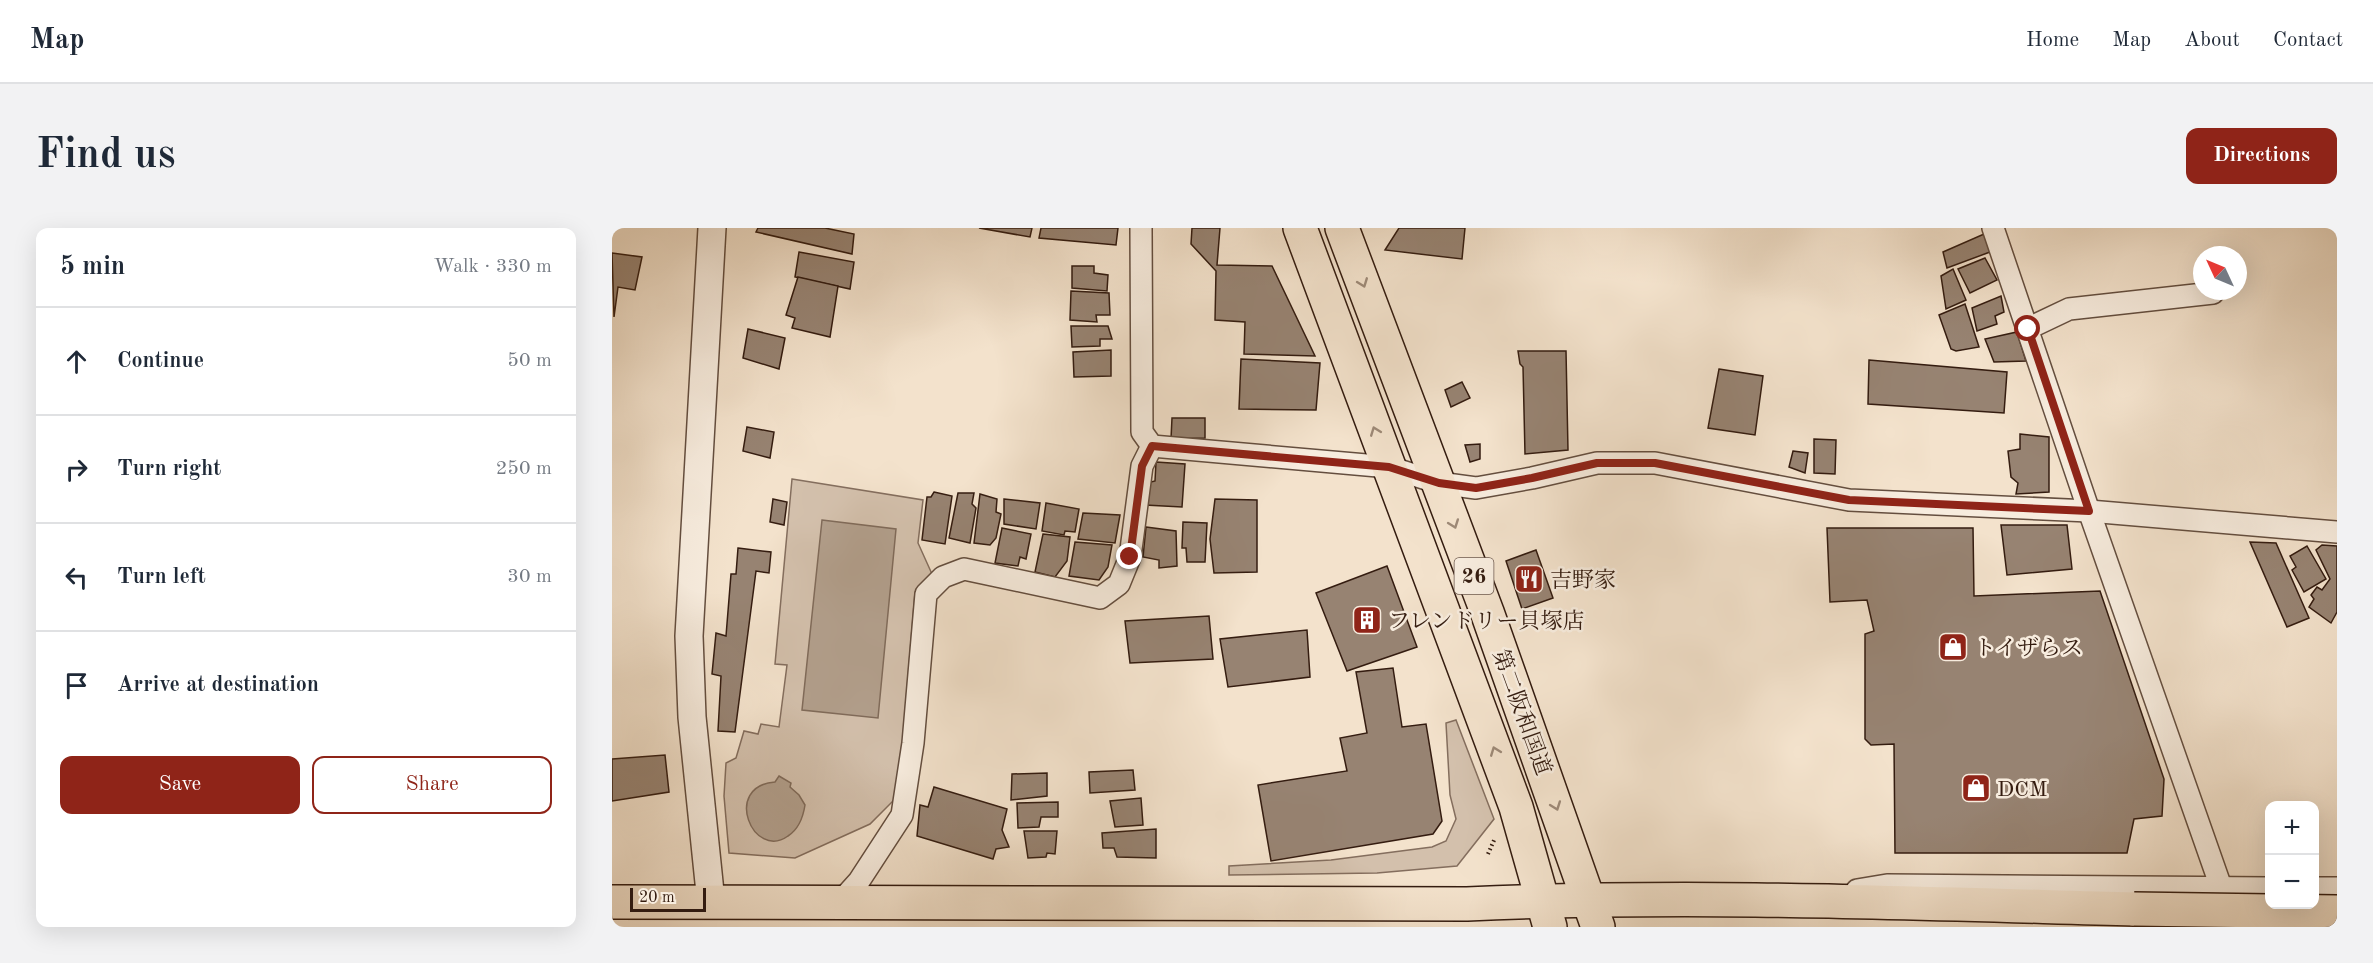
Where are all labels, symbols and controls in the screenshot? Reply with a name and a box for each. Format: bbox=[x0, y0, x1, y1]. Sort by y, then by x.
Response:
text: Map bbox=[30, 27, 84, 55]
text: Home bbox=[2026, 30, 2079, 51]
text: Map bbox=[2112, 30, 2151, 51]
text: About bbox=[2184, 30, 2240, 51]
text: Contact bbox=[2273, 30, 2343, 51]
button: Directions bbox=[2186, 128, 2337, 184]
text: Find us bbox=[36, 135, 175, 177]
north arrow bbox=[2193, 246, 2247, 300]
text: 5 min bbox=[60, 254, 125, 280]
text: Walk · 330 m bbox=[433, 257, 552, 277]
one-way arrow bbox=[1356, 276, 1368, 287]
route start bbox=[2014, 315, 2040, 341]
icon: ahead bbox=[60, 345, 93, 378]
text: Continue bbox=[117, 350, 204, 372]
text: 50 m bbox=[507, 351, 552, 371]
one-way arrow bbox=[1370, 426, 1382, 437]
icon: right bbox=[60, 453, 93, 486]
text: Turn right bbox=[117, 458, 221, 480]
text: 250 m bbox=[496, 459, 552, 479]
one-way arrow bbox=[1447, 518, 1460, 529]
route end bbox=[1116, 543, 1142, 569]
road number: 26 bbox=[1454, 558, 1494, 594]
icon: left bbox=[60, 561, 93, 594]
restaurant icon: 吉野家 bbox=[1513, 563, 1545, 595]
text: Turn left bbox=[117, 566, 206, 588]
text: 30 m bbox=[507, 567, 552, 587]
place label: 吉野家 bbox=[1550, 568, 1616, 592]
building icon: フレンドリー貝塚店 bbox=[1351, 604, 1383, 636]
place label: フレンドリー貝塚店 bbox=[1388, 609, 1585, 633]
shop icon: トイザらス bbox=[1937, 631, 1969, 663]
place label: トイザらス bbox=[1974, 637, 2083, 660]
street label: 第二阪和国道 bbox=[1488, 646, 1556, 778]
icon: arrive bbox=[60, 669, 93, 702]
text: Arrive at destination bbox=[117, 674, 319, 696]
one-way arrow bbox=[1489, 746, 1502, 757]
button: Save bbox=[60, 756, 300, 814]
button: Share bbox=[312, 756, 552, 814]
shop icon: DCM bbox=[1960, 772, 1992, 804]
place label: DCM bbox=[1997, 779, 2047, 801]
one-way arrow bbox=[1549, 800, 1562, 811]
map controls bbox=[2265, 801, 2319, 909]
button: + bbox=[2265, 801, 2319, 855]
button: − bbox=[2265, 855, 2319, 909]
scale bar bbox=[630, 885, 706, 912]
text: 20 m bbox=[639, 890, 675, 906]

